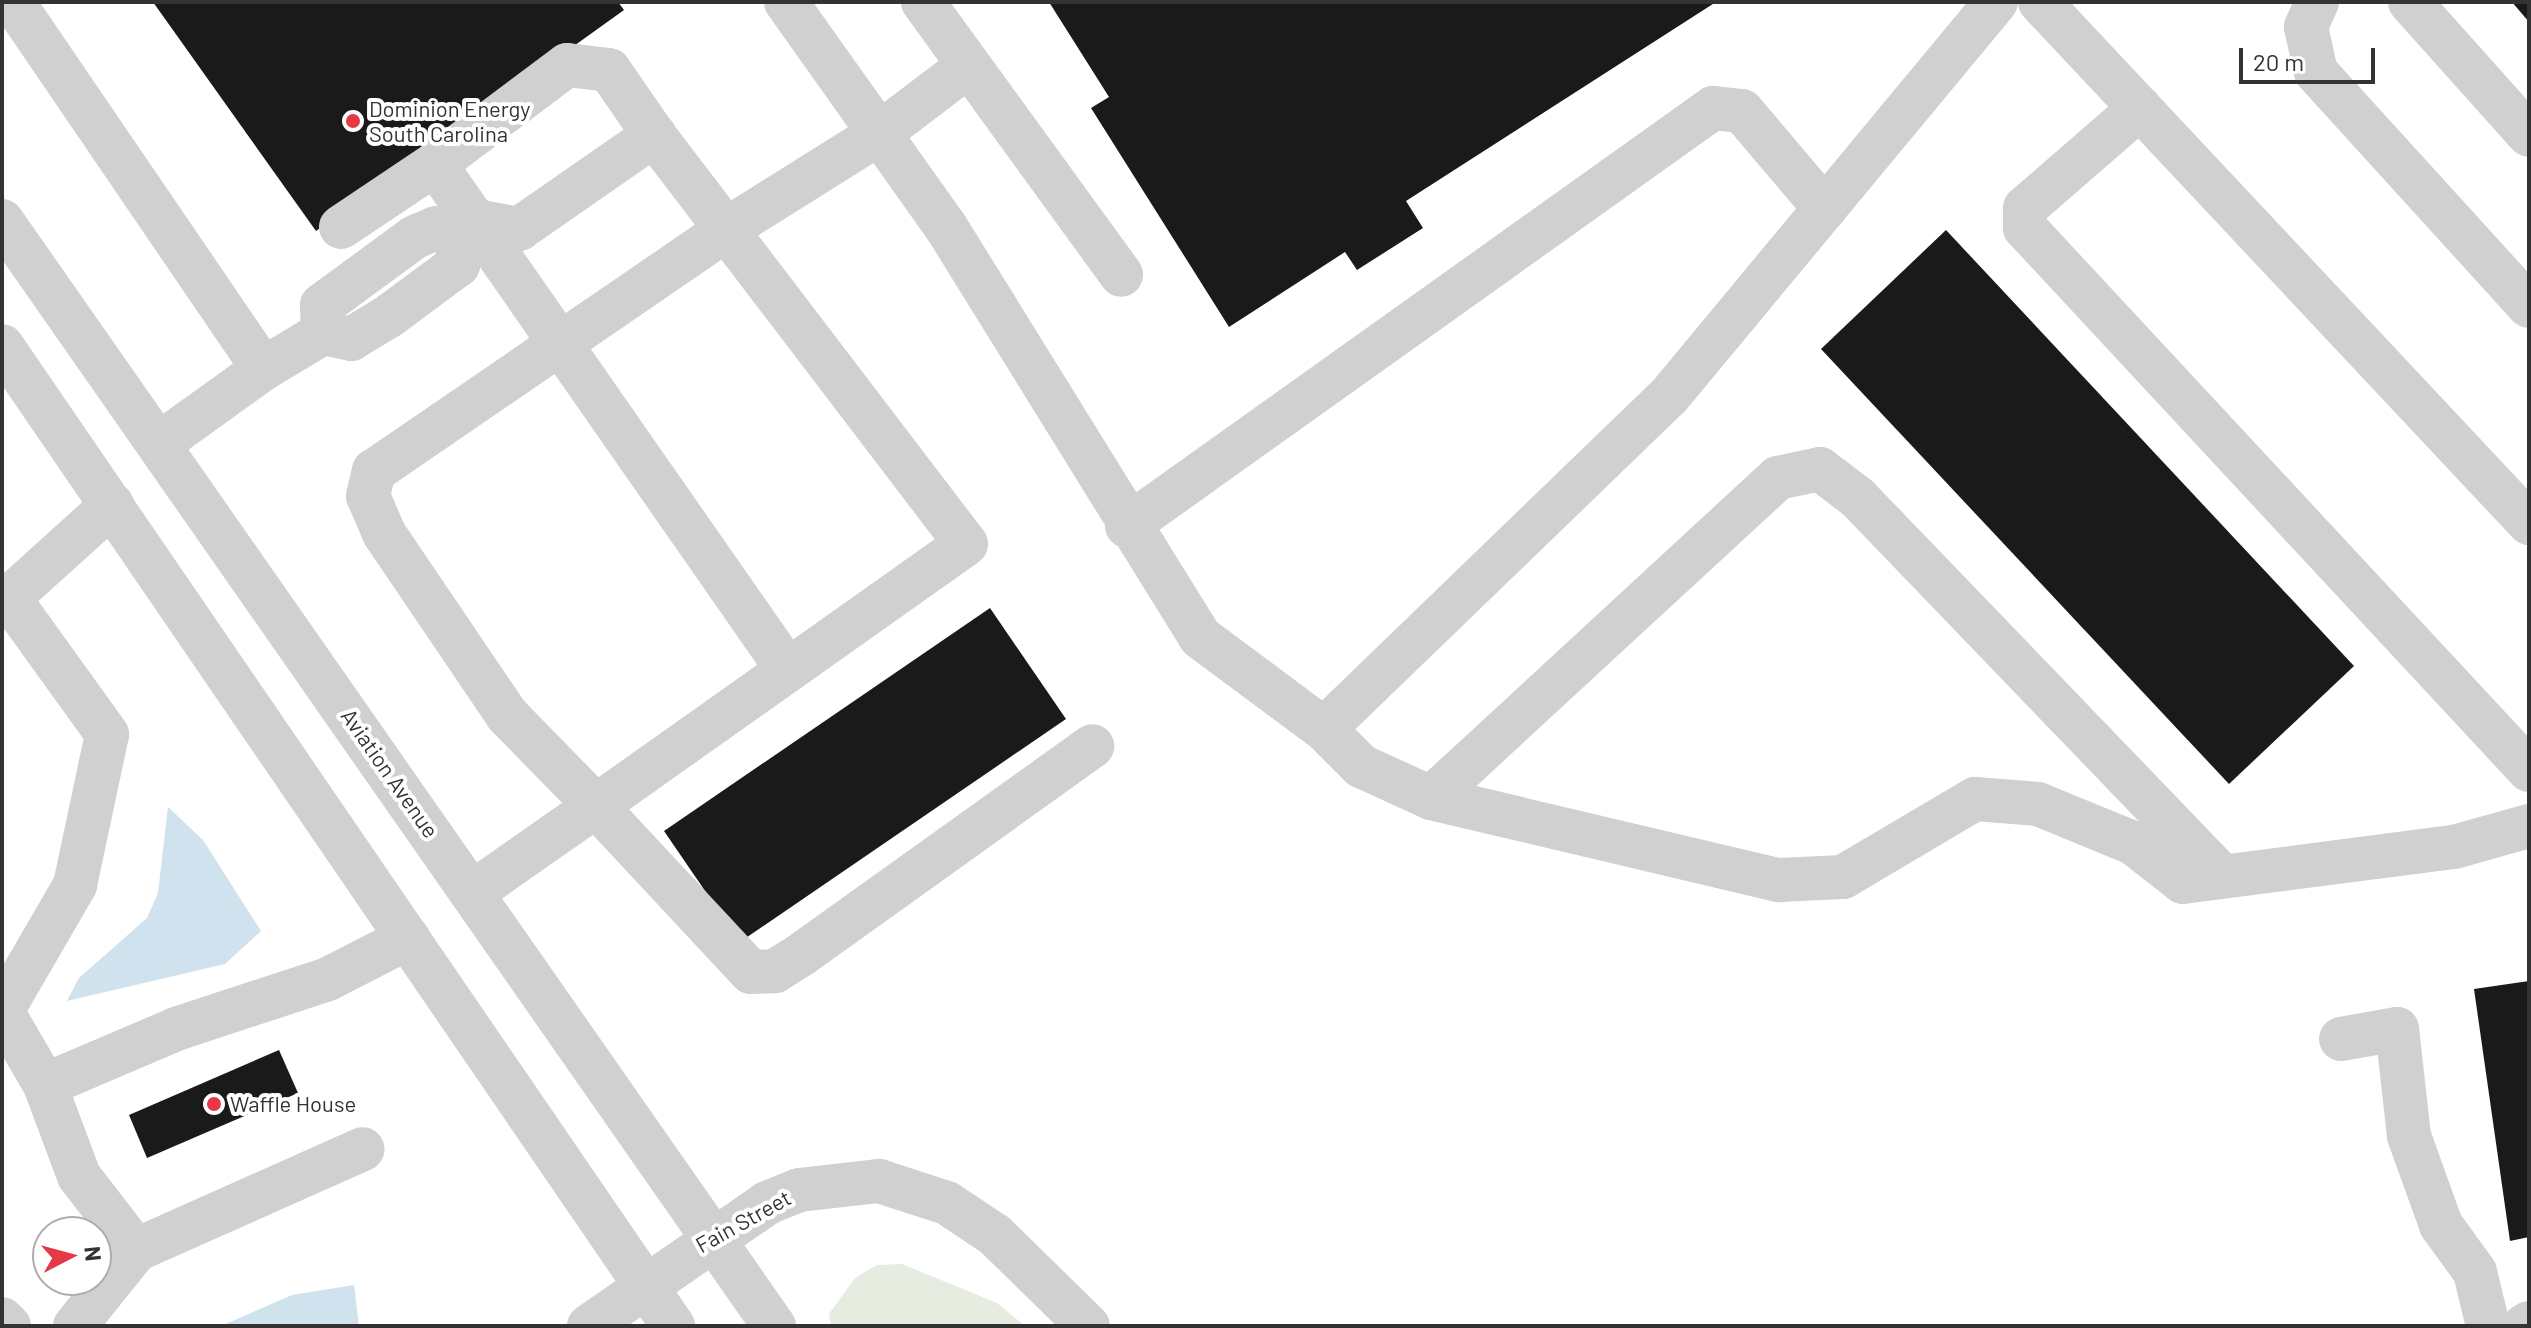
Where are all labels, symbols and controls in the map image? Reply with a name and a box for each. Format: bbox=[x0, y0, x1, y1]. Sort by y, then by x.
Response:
scale bar bbox=[2243, 32, 2379, 82]
text: 20 m bbox=[2253, 47, 2304, 76]
place label: Dominion Energy South Carolina bbox=[369, 95, 531, 146]
marker: Dominion Energy South Carolina bbox=[344, 112, 362, 130]
street label: Aviation Avenue bbox=[336, 703, 444, 843]
place label: Waffle House bbox=[230, 1091, 356, 1117]
marker: Waffle House bbox=[205, 1095, 223, 1113]
street label: Fain Street bbox=[691, 1184, 795, 1258]
north arrow bbox=[32, 1216, 112, 1296]
text: N bbox=[80, 1245, 108, 1262]

